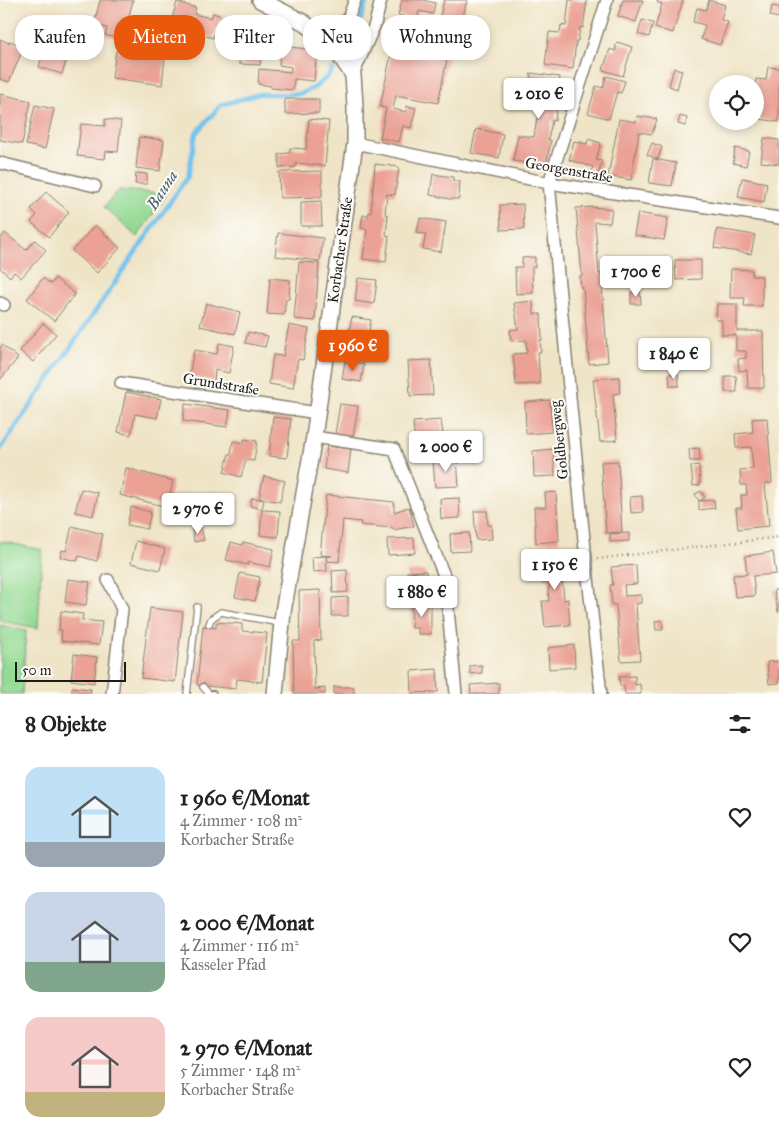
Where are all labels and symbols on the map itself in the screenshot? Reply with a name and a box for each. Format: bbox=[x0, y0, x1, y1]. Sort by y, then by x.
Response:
pin: 2 010 € bbox=[493, 78, 585, 120]
street label: Georgenstraße bbox=[524, 153, 614, 187]
water label: Bauna bbox=[142, 167, 182, 214]
street label: Korbacher Straße bbox=[324, 196, 356, 304]
pin: 1 700 € bbox=[590, 256, 682, 298]
pin: 1 960 € bbox=[307, 330, 399, 372]
pin: 1 840 € bbox=[628, 338, 720, 380]
street label: Grundstraße bbox=[182, 369, 260, 399]
street label: Goldbergweg bbox=[546, 399, 572, 480]
pin: 2 000 € bbox=[400, 430, 492, 473]
pin: 2 970 € bbox=[152, 492, 244, 535]
pin: 1 150 € bbox=[509, 548, 601, 591]
pin: 1 880 € bbox=[376, 576, 468, 618]
scale bar bbox=[15, 659, 126, 682]

